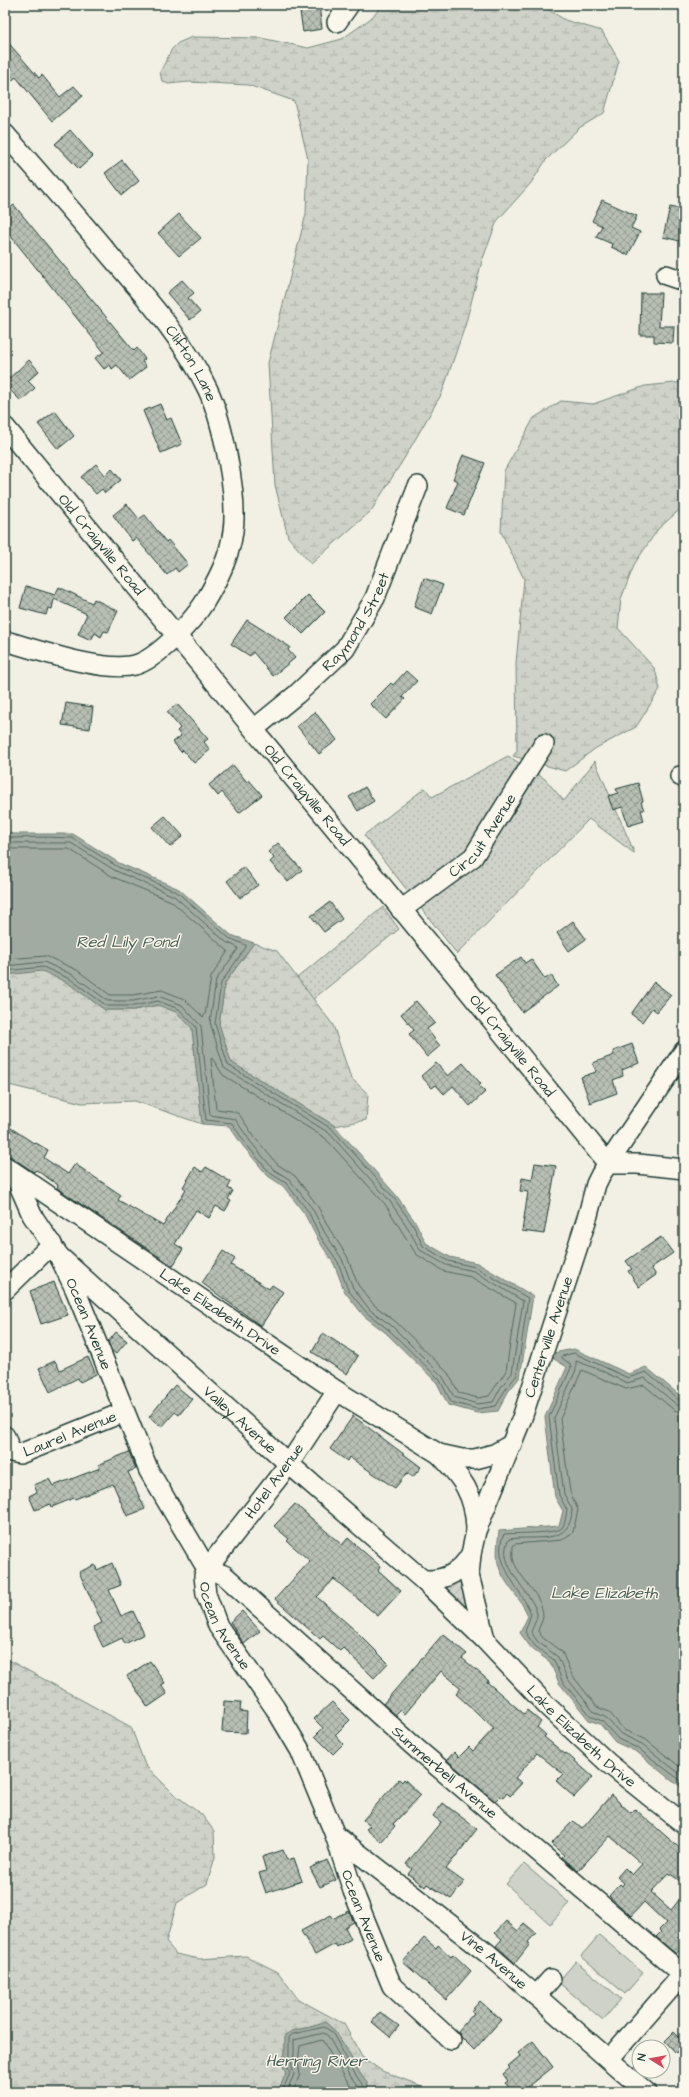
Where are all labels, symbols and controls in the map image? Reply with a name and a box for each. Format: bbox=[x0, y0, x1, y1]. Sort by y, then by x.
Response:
street label: Clifton Lane bbox=[160, 321, 222, 405]
street label: Old Craigville Road bbox=[53, 489, 149, 600]
street label: Raymond Street bbox=[317, 569, 395, 676]
street label: Old Craigville Road bbox=[259, 740, 355, 851]
street label: Circuit Avenue bbox=[444, 790, 521, 883]
water label: Red Lily Pond bbox=[76, 931, 180, 954]
street label: Old Craigville Road bbox=[464, 990, 560, 1102]
street label: Lake Elizabeth Drive bbox=[155, 1264, 285, 1361]
street label: Ocean Avenue bbox=[60, 1274, 117, 1373]
street label: Centerville Avenue bbox=[519, 1274, 578, 1400]
street label: Valley Avenue bbox=[198, 1381, 281, 1459]
street label: Laurel Avenue bbox=[20, 1406, 120, 1463]
street label: Hotel Avenue bbox=[240, 1439, 309, 1523]
street label: Ocean Avenue bbox=[194, 1581, 255, 1674]
water label: Lake Elizabeth bbox=[551, 1582, 658, 1604]
street label: Lake Elizabeth Drive bbox=[522, 1681, 640, 1793]
street label: Summerbell Avenue bbox=[387, 1721, 502, 1824]
street label: Ocean Avenue bbox=[336, 1867, 391, 1965]
street label: Vine Avenue bbox=[455, 1926, 532, 1995]
north arrow bbox=[631, 2039, 671, 2079]
water label: Herring River bbox=[266, 2050, 369, 2073]
text: N bbox=[634, 2052, 650, 2062]

